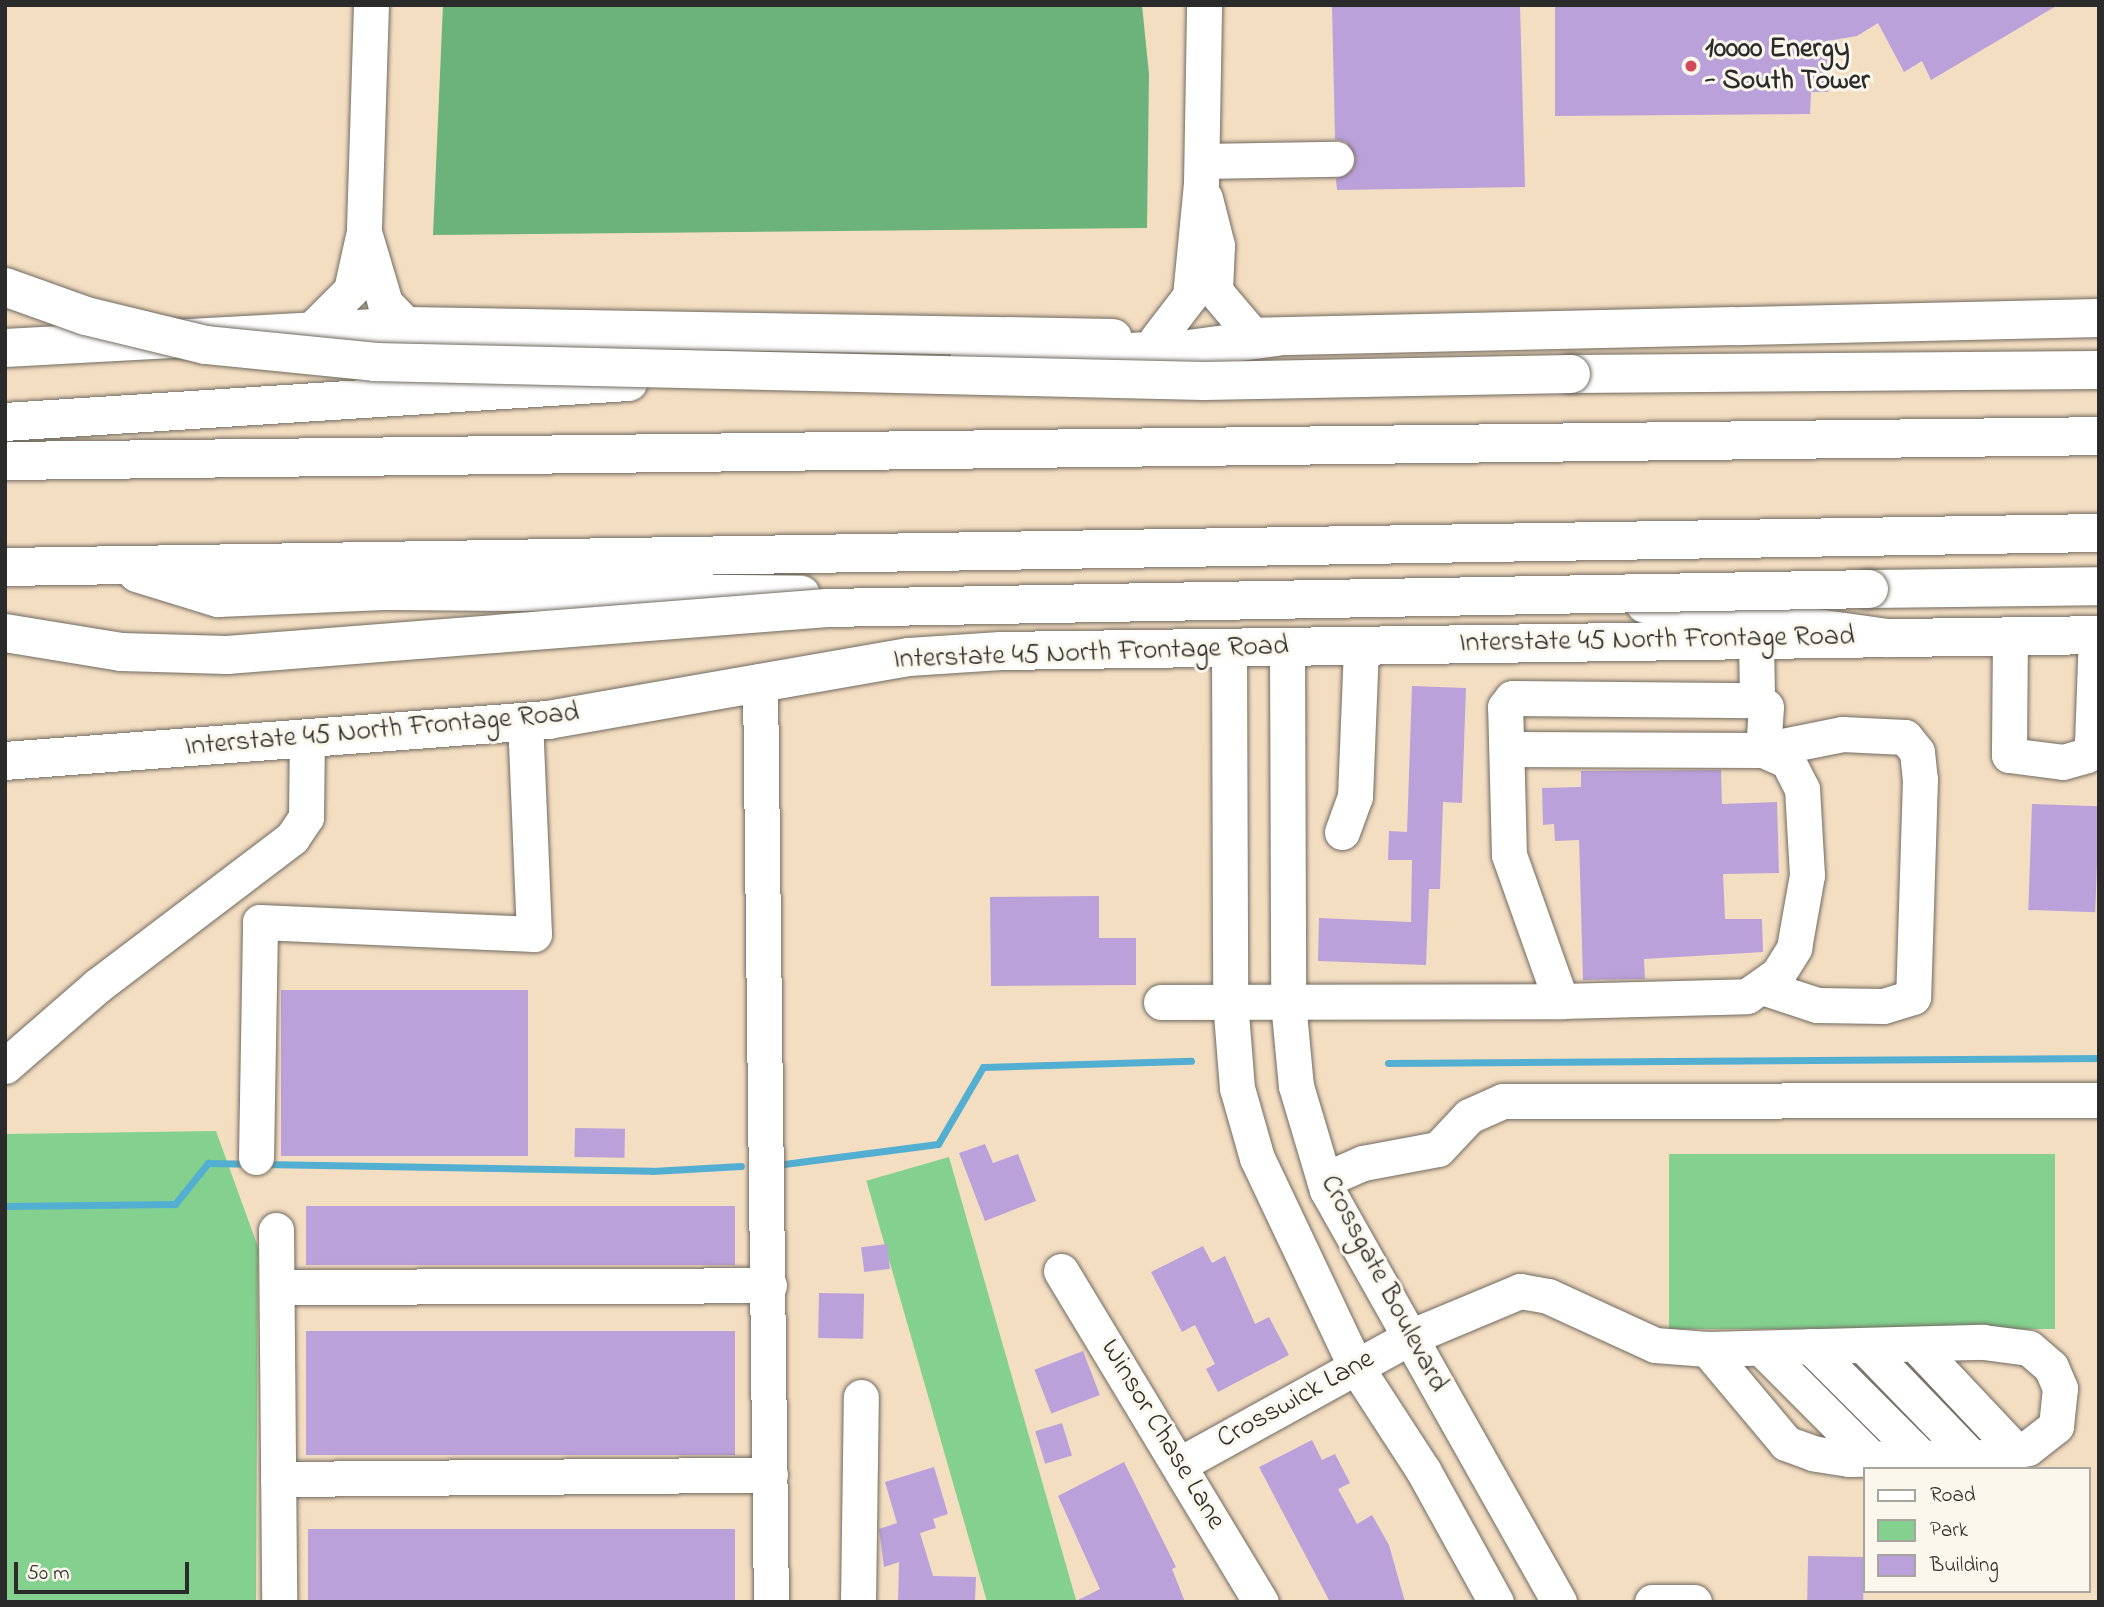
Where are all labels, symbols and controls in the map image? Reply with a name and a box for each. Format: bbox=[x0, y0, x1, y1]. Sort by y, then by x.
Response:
place label: 10000 Energy - South Tower bbox=[1705, 33, 1870, 99]
marker: 10000 Energy - South Tower bbox=[1683, 58, 1699, 74]
street label: Interstate 45 North Frontage Road bbox=[1459, 621, 1855, 661]
street label: Interstate 45 North Frontage Road bbox=[893, 630, 1289, 678]
street label: Interstate 45 North Frontage Road bbox=[183, 697, 581, 765]
street label: Crossgate Boulevard bbox=[1312, 1170, 1454, 1398]
street label: Winsor Chase Lane bbox=[1092, 1334, 1232, 1536]
street label: Crosswick Lane bbox=[1212, 1343, 1380, 1457]
legend bbox=[1862, 1467, 2090, 1593]
text: Road bbox=[1930, 1481, 1976, 1511]
text: Park bbox=[1930, 1516, 1968, 1546]
scale bar bbox=[18, 1548, 192, 1592]
text: Building bbox=[1930, 1551, 1999, 1581]
text: 50 m bbox=[27, 1559, 70, 1589]

